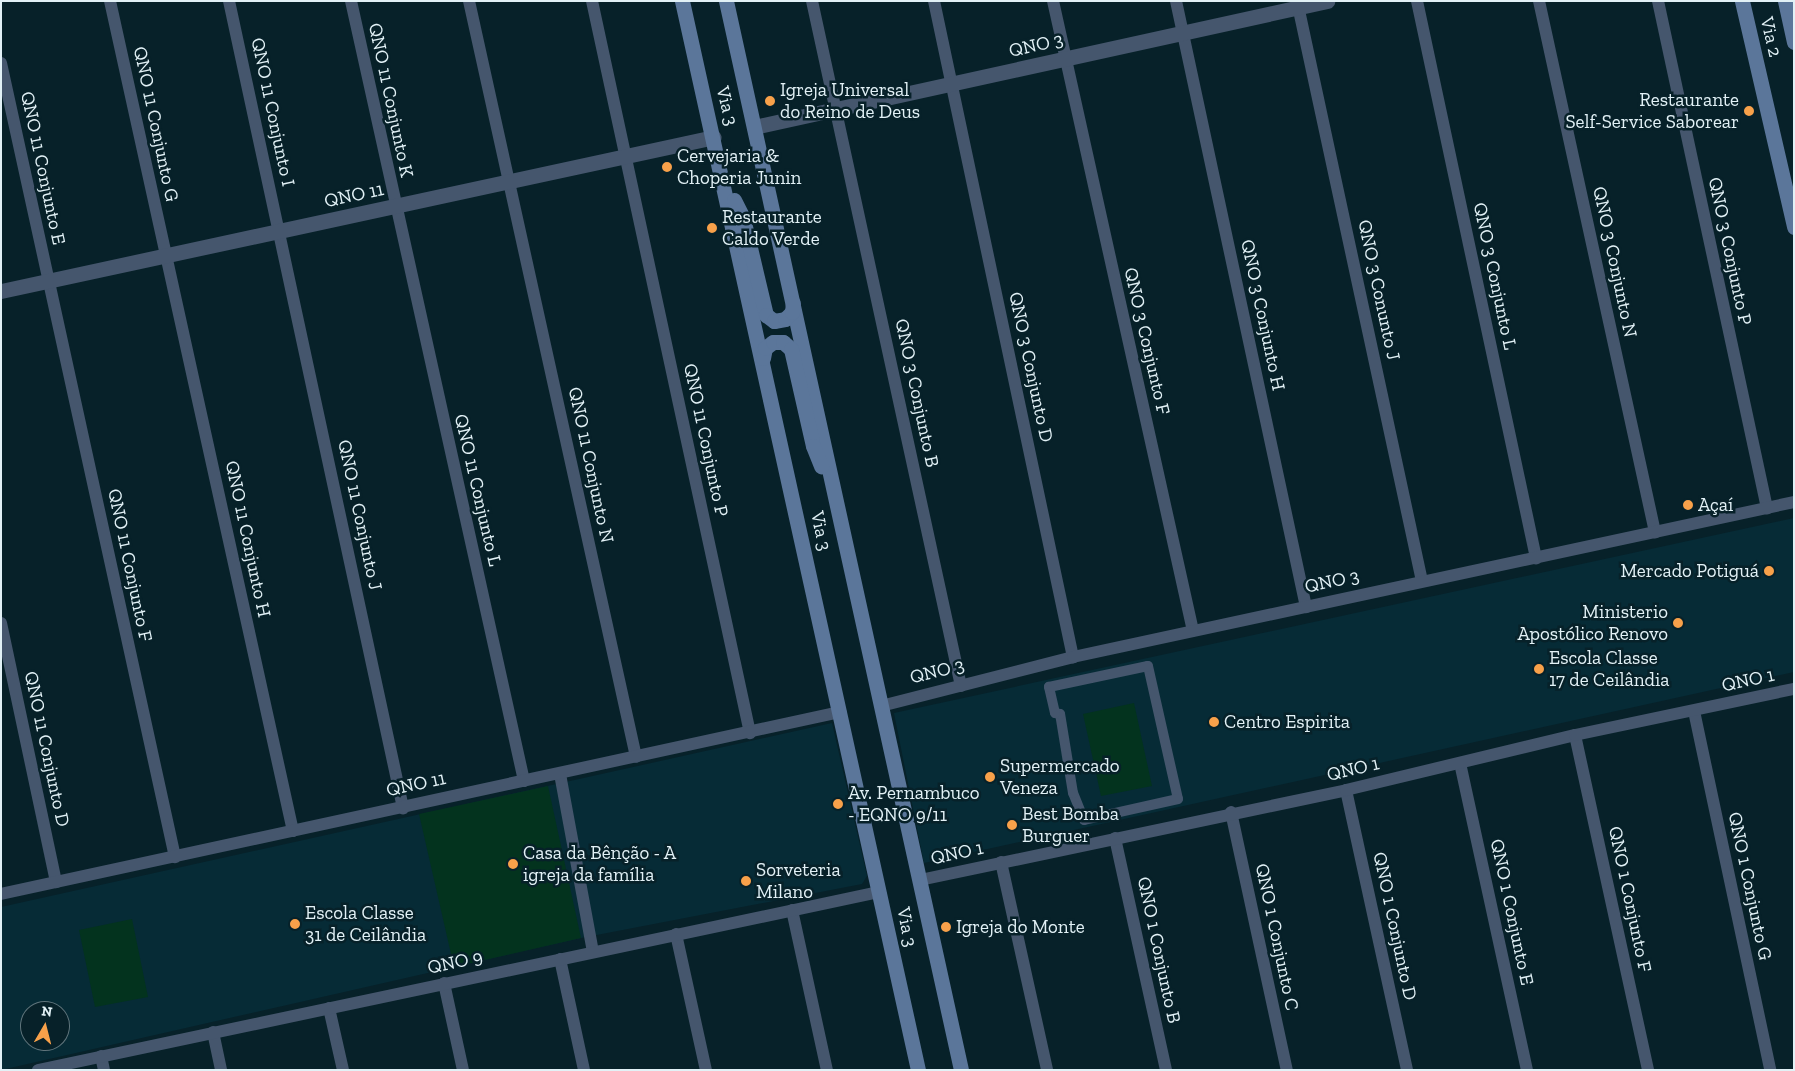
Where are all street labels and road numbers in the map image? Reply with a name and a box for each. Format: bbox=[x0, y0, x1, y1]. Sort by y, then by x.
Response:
street label: Via 2 bbox=[1755, 15, 1787, 59]
street label: QNO 11 Conjunto K bbox=[364, 21, 418, 179]
street label: QNO 3 bbox=[1007, 28, 1065, 62]
street label: QNO 11 Conjunto I bbox=[246, 36, 300, 188]
street label: QNO 11 Conjunto G bbox=[128, 44, 184, 204]
street label: Via 3 bbox=[711, 84, 743, 128]
street label: QNO 11 Conjunto E bbox=[16, 89, 70, 247]
street label: QNO 3 Conjunto P bbox=[1703, 175, 1757, 327]
street label: QNO 11 bbox=[322, 178, 386, 212]
street label: QNO 3 Conjunto N bbox=[1588, 184, 1642, 340]
street label: QNO 3 Conjunto L bbox=[1468, 200, 1522, 352]
street label: QNO 3 Conunto J bbox=[1353, 217, 1405, 363]
street label: QNO 3 Conjunto H bbox=[1236, 237, 1290, 393]
street label: QNO 3 Conjunto F bbox=[1119, 265, 1175, 417]
street label: QNO 3 Conjunto D bbox=[1004, 290, 1058, 444]
street label: QNO 3 Conjunto B bbox=[890, 317, 944, 469]
street label: QNO 11 Conjunto P bbox=[679, 361, 733, 519]
street label: QNO 11 Conjunto N bbox=[563, 385, 619, 545]
street label: QNO 11 Conjunto L bbox=[449, 412, 507, 568]
street label: QNO 11 Conjunto J bbox=[333, 437, 387, 593]
street label: QNO 11 Conjunto H bbox=[220, 459, 276, 619]
street label: QNO 11 Conjunto F bbox=[103, 487, 157, 643]
street label: Via 3 bbox=[806, 509, 836, 553]
street label: QNO 3 bbox=[1303, 564, 1361, 598]
street label: QNO 3 bbox=[908, 653, 966, 689]
street label: QNO 1 bbox=[1720, 663, 1776, 697]
street label: QNO 11 Conjunto D bbox=[19, 669, 75, 829]
street label: QNO 1 bbox=[1325, 752, 1381, 786]
street label: QNO 11 bbox=[384, 767, 448, 801]
street label: QNO 1 Conjunto G bbox=[1723, 810, 1777, 962]
street label: QNO 1 Conjunto F bbox=[1603, 824, 1657, 974]
street label: QNO 1 bbox=[929, 836, 985, 870]
street label: QNO 1 Conjunto E bbox=[1485, 837, 1539, 987]
street label: QNO 1 Conjunto D bbox=[1368, 850, 1422, 1002]
street label: QNO 1 Conjunto C bbox=[1250, 861, 1304, 1013]
street label: QNO 1 Conjunto B bbox=[1132, 875, 1186, 1025]
street label: Via 3 bbox=[892, 905, 922, 949]
street label: QNO 9 bbox=[425, 945, 485, 979]

